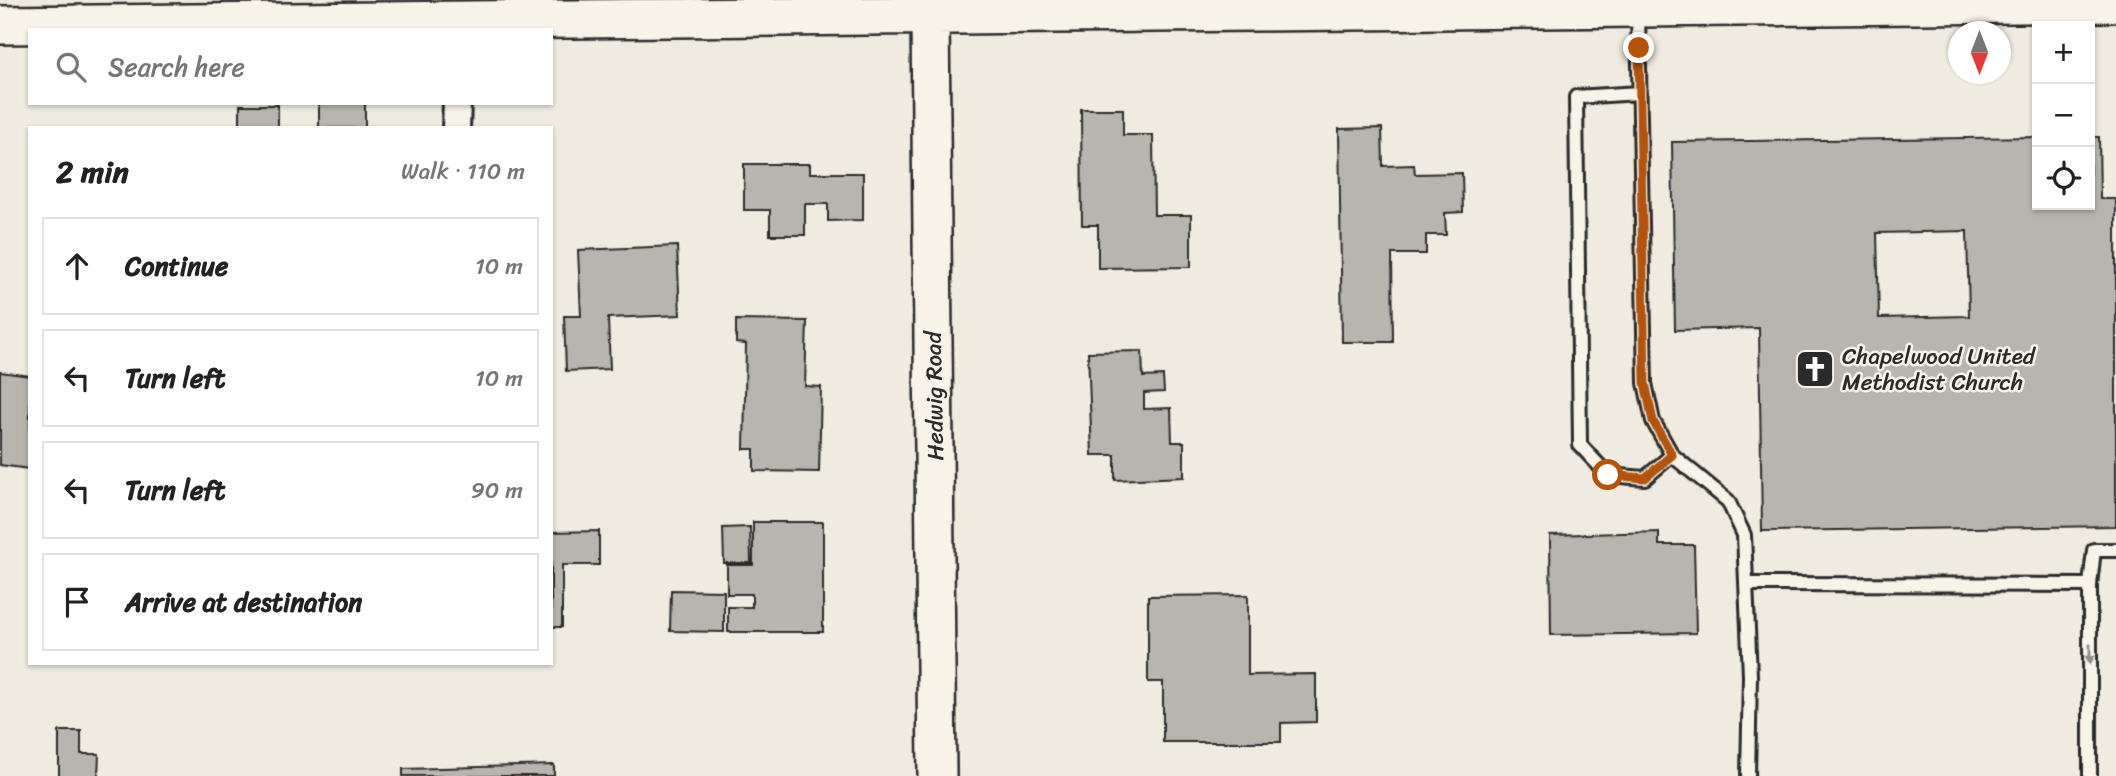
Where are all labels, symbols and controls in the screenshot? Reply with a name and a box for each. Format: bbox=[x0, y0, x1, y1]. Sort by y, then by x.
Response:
north arrow bbox=[1948, 21, 2011, 84]
map controls bbox=[2032, 21, 2095, 210]
button: + bbox=[2032, 21, 2095, 84]
search box bbox=[28, 28, 553, 105]
route end bbox=[1623, 32, 1654, 63]
text: Search here bbox=[108, 44, 245, 90]
icon: search bbox=[52, 48, 90, 86]
button: − bbox=[2032, 84, 2095, 147]
text: 2 min bbox=[56, 145, 129, 199]
button: locate bbox=[2032, 147, 2095, 210]
text: Walk · 110 m bbox=[401, 151, 525, 192]
text: Continue bbox=[125, 243, 228, 289]
text: 10 m bbox=[475, 246, 523, 287]
icon: ahead bbox=[58, 247, 96, 285]
street label: Hedwig Road bbox=[913, 329, 956, 461]
place label: Chapelwood United Methodist Church bbox=[1842, 336, 2037, 403]
church icon: Chapelwood United Methodist Church bbox=[1794, 348, 1836, 390]
text: Turn left bbox=[125, 355, 225, 401]
text: 10 m bbox=[475, 358, 523, 399]
icon: left bbox=[58, 359, 96, 397]
route start bbox=[1592, 459, 1623, 490]
text: Turn left bbox=[125, 467, 225, 513]
text: 90 m bbox=[471, 470, 523, 511]
icon: left bbox=[58, 471, 96, 509]
text: Arrive at destination bbox=[125, 579, 362, 625]
icon: arrive bbox=[58, 583, 96, 621]
one-way arrow bbox=[2084, 643, 2096, 665]

